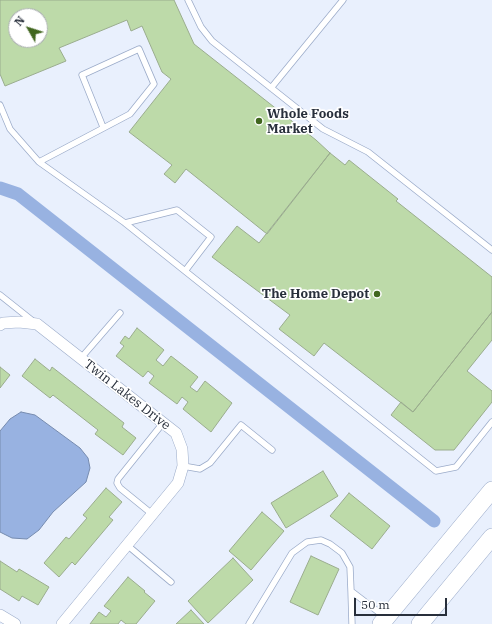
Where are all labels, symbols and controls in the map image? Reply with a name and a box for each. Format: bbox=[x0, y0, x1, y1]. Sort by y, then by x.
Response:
north arrow bbox=[8, 8, 48, 48]
text: N bbox=[11, 13, 28, 29]
place label: Whole Foods Market bbox=[267, 106, 349, 137]
marker: Whole Foods Market bbox=[254, 116, 264, 126]
place label: The Home Depot bbox=[262, 286, 369, 302]
marker: The Home Depot bbox=[372, 289, 382, 299]
street label: Twin Lakes Drive bbox=[81, 356, 173, 434]
scale bar bbox=[356, 590, 449, 616]
text: 50 m bbox=[361, 597, 390, 612]

